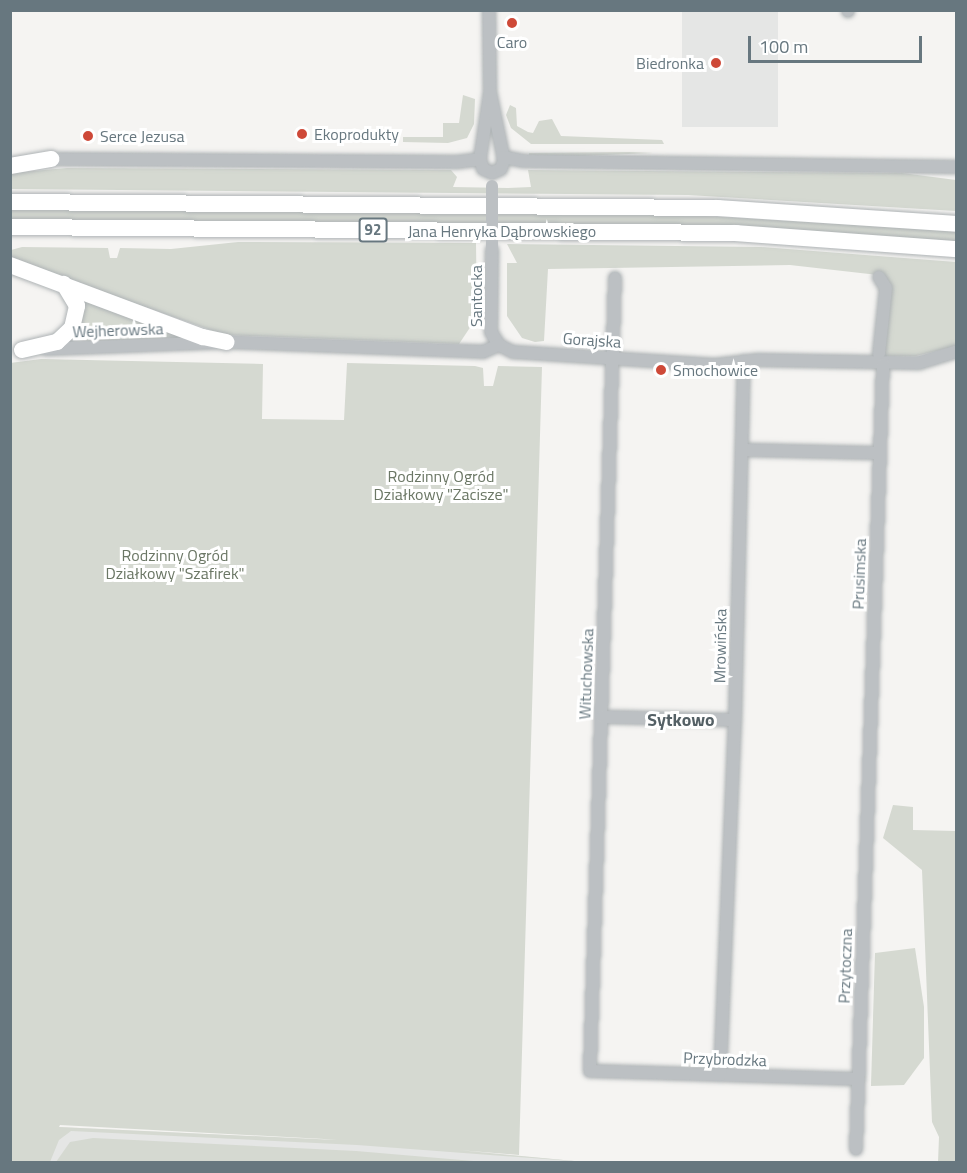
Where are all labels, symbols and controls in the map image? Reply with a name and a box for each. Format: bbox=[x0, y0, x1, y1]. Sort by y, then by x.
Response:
marker: Caro bbox=[505, 16, 519, 30]
scale bar bbox=[751, 24, 925, 62]
place label: Caro bbox=[497, 32, 527, 52]
text: 100 m bbox=[759, 33, 808, 60]
place label: Biedronka bbox=[636, 53, 704, 73]
marker: Biedronka bbox=[709, 56, 723, 70]
place label: Ekoprodukty bbox=[314, 124, 399, 144]
place label: Serce Jezusa bbox=[100, 126, 184, 146]
marker: Ekoprodukty bbox=[295, 127, 309, 141]
marker: Serce Jezusa bbox=[81, 129, 95, 143]
road number: 92 bbox=[358, 218, 388, 242]
street label: Jana Henryka Dąbrowskiego bbox=[408, 221, 596, 241]
street label: Santocka bbox=[466, 265, 486, 327]
street label: Wejherowska bbox=[72, 319, 164, 341]
street label: Gorajska bbox=[562, 328, 622, 352]
place label: Smochowice bbox=[673, 360, 758, 380]
marker: Smochowice bbox=[654, 363, 668, 377]
park label: Rodzinny Ogród Działkowy "Zacisze" bbox=[374, 466, 508, 504]
street label: Prusimska bbox=[848, 538, 870, 610]
park label: Rodzinny Ogród Działkowy "Szafirek" bbox=[105, 545, 245, 583]
street label: Mrowińska bbox=[710, 609, 730, 683]
street label: Wituchowska bbox=[575, 628, 597, 720]
district label: Sytkowo bbox=[647, 709, 715, 731]
street label: Przytoczna bbox=[834, 928, 856, 1004]
street label: Przybrodzka bbox=[683, 1048, 767, 1070]

